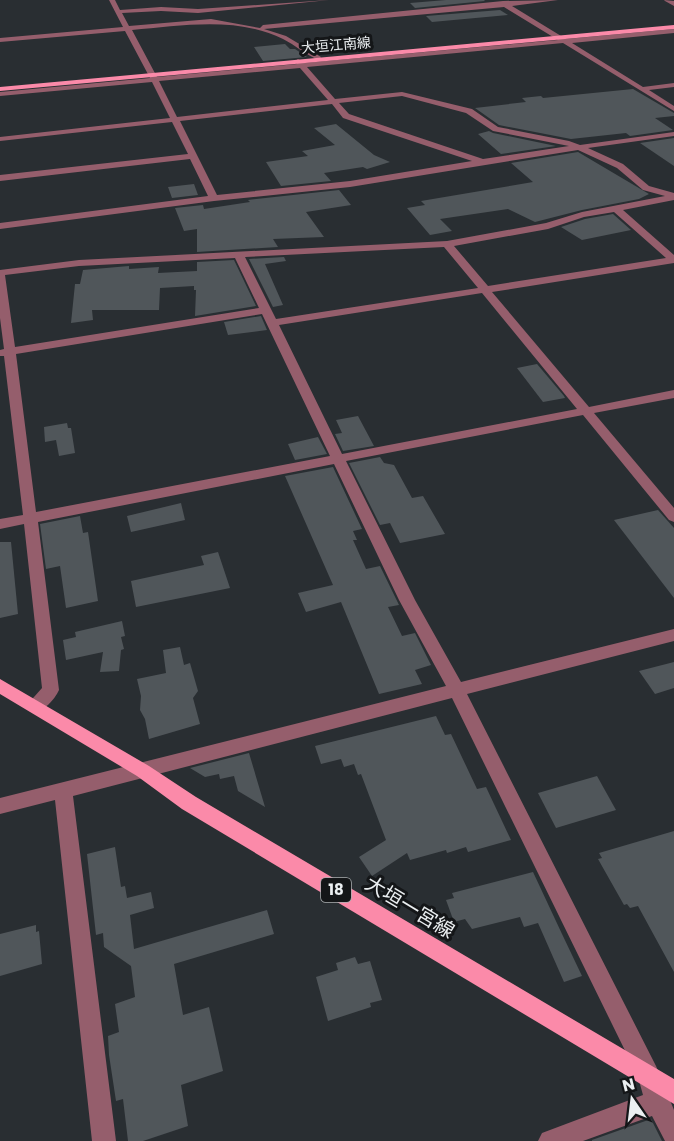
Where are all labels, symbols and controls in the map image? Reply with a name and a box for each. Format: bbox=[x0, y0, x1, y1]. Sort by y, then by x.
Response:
street label: 大垣江南線 bbox=[300, 32, 372, 58]
street label: 大垣一宮線 bbox=[360, 869, 460, 945]
road number: 18 bbox=[321, 878, 351, 902]
north arrow bbox=[602, 1069, 662, 1129]
text: N bbox=[620, 1072, 637, 1098]

